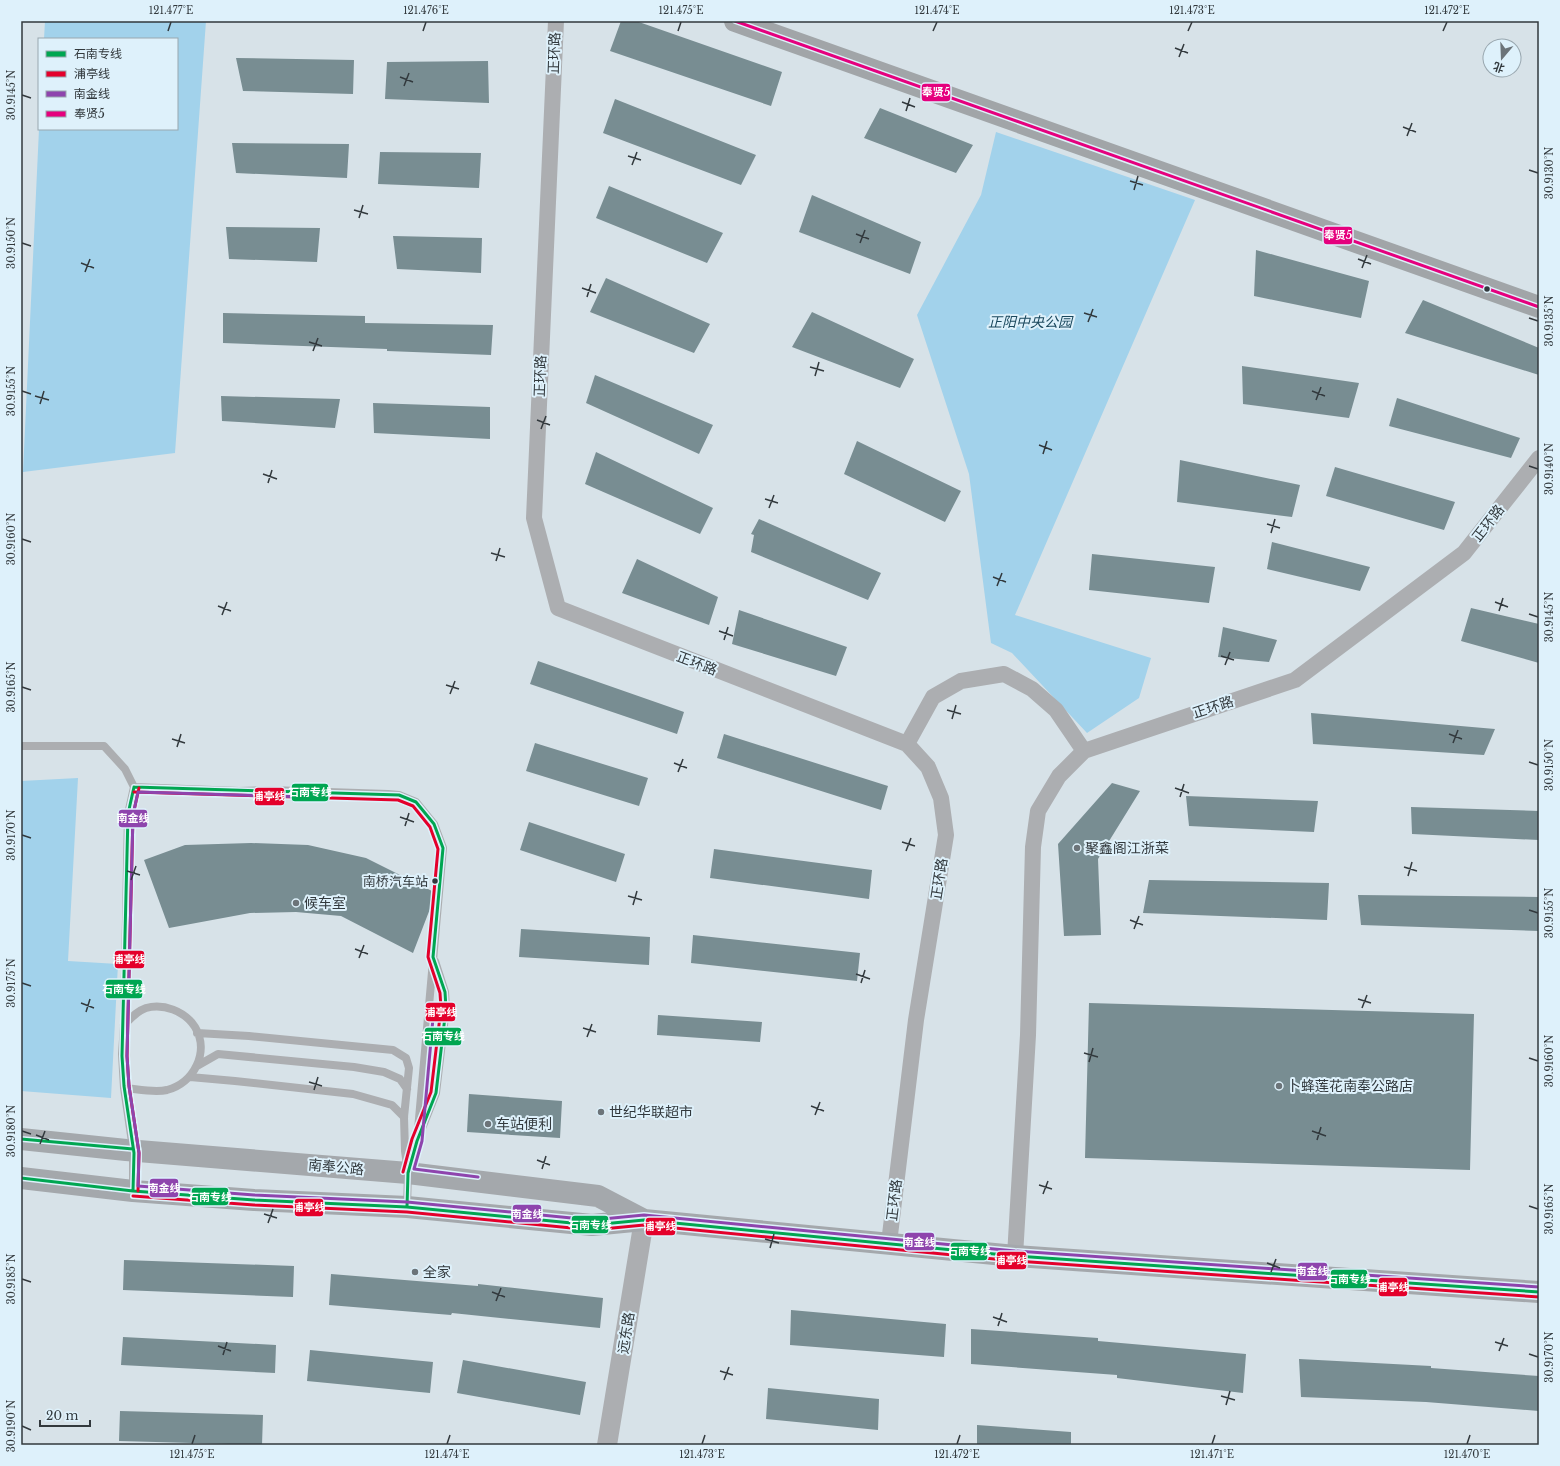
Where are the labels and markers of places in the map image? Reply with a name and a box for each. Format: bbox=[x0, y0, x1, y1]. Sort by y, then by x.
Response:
unlabelled marker bbox=[1482, 284, 1492, 294]
place label: 聚鑫阁江浙菜 bbox=[1085, 839, 1169, 857]
marker: 聚鑫阁江浙菜 bbox=[1072, 843, 1082, 853]
place label: 南桥汽车站 bbox=[363, 873, 428, 890]
marker: 南桥汽车站 bbox=[430, 876, 440, 886]
place label: 候车室 bbox=[304, 894, 346, 912]
marker: 候车室 bbox=[291, 898, 301, 908]
place label: 卜蜂莲花南奉公路店 bbox=[1287, 1077, 1413, 1095]
marker: 卜蜂莲花南奉公路店 bbox=[1274, 1081, 1284, 1091]
place label: 世纪华联超市 bbox=[609, 1103, 693, 1121]
marker: 世纪华联超市 bbox=[596, 1107, 606, 1117]
place label: 车站便利 bbox=[496, 1115, 552, 1133]
marker: 车站便利 bbox=[483, 1119, 493, 1129]
place label: 全家 bbox=[423, 1263, 451, 1281]
marker: 全家 bbox=[410, 1267, 420, 1277]

